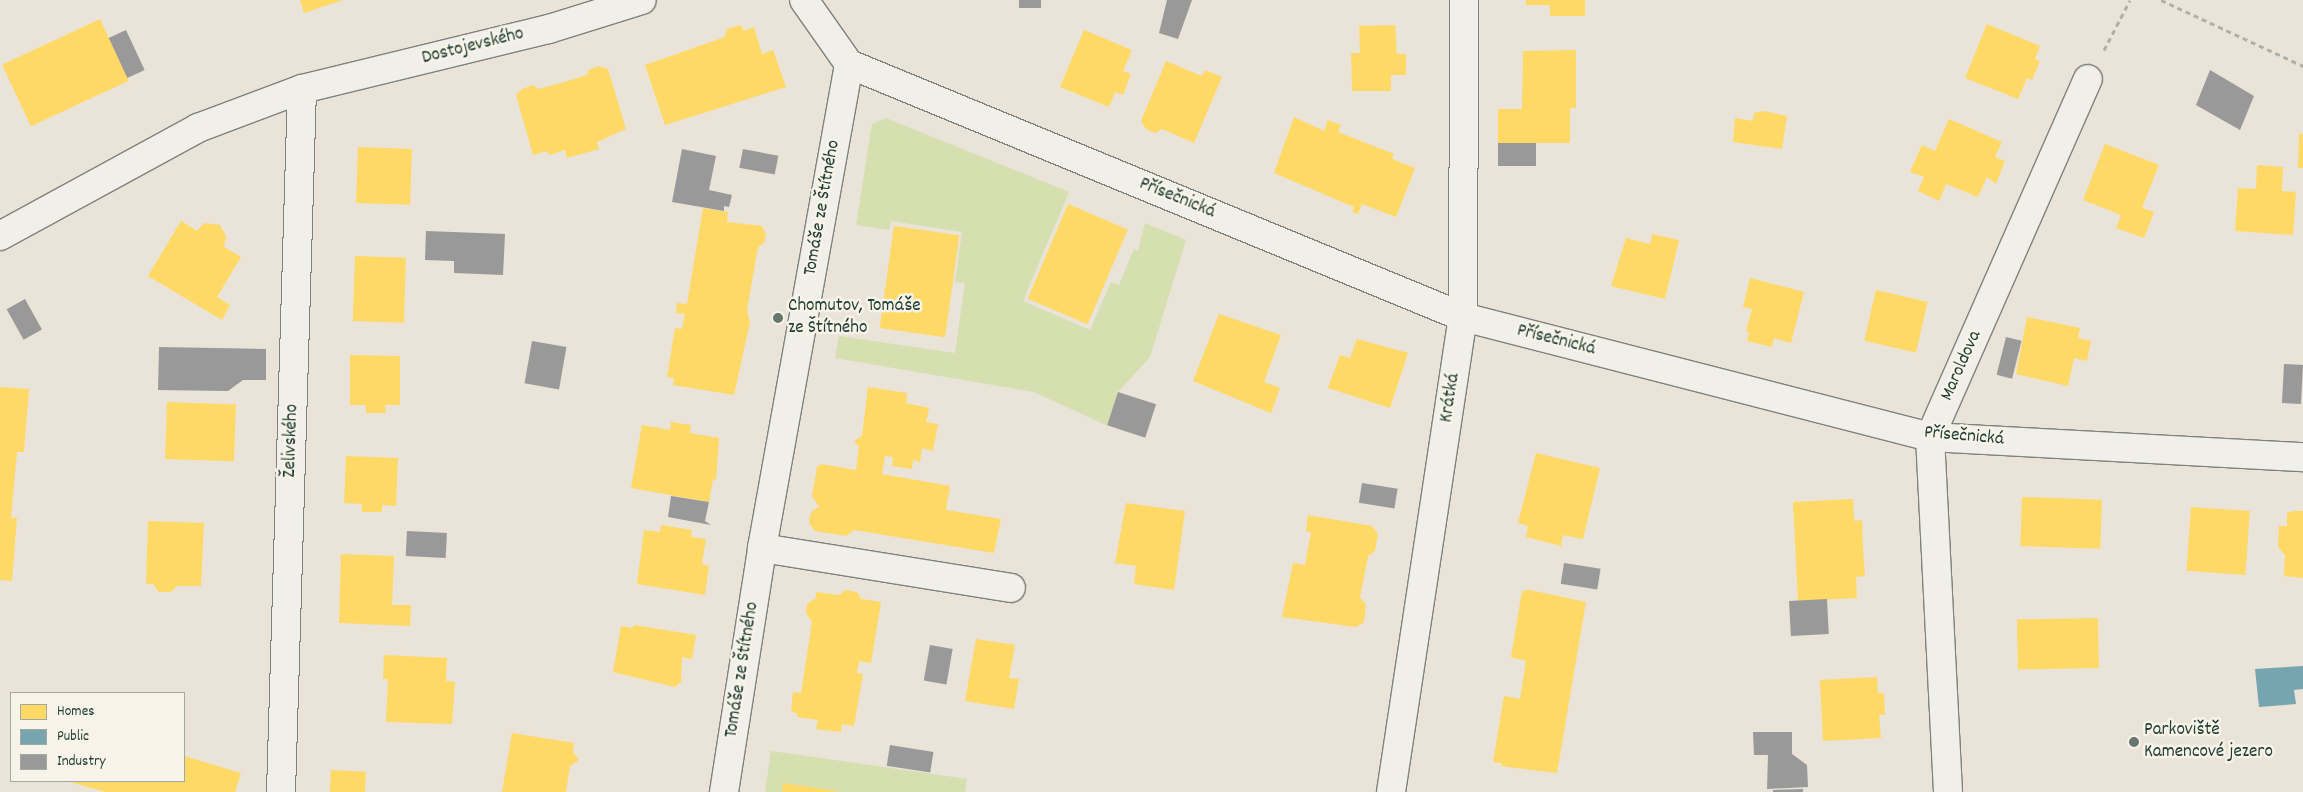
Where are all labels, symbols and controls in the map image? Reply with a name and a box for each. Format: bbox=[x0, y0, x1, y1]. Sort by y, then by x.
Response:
street label: Dostojevského bbox=[420, 23, 526, 71]
street label: Tomáše ze Štítného bbox=[800, 138, 846, 278]
street label: Přísečnická bbox=[1136, 173, 1218, 225]
place label: Chomutov, Tomáše ze Štítného bbox=[788, 296, 921, 340]
marker: Chomutov, Tomáše ze Štítného bbox=[772, 312, 784, 324]
street label: Přísečnická bbox=[1514, 320, 1598, 362]
street label: Maroldova bbox=[1936, 327, 1988, 405]
street label: Krátká bbox=[1436, 372, 1466, 424]
street label: Želivského bbox=[279, 404, 305, 478]
street label: Přísečnická bbox=[1923, 422, 2005, 452]
street label: Tomáše ze Štítného bbox=[721, 600, 765, 740]
legend bbox=[10, 692, 185, 782]
text: Homes bbox=[57, 701, 95, 723]
place label: Parkoviště Kamencové jezero bbox=[2144, 720, 2273, 764]
text: Public bbox=[57, 726, 89, 748]
marker: Parkoviště Kamencové jezero bbox=[2128, 736, 2140, 748]
text: Industry bbox=[57, 751, 106, 773]

